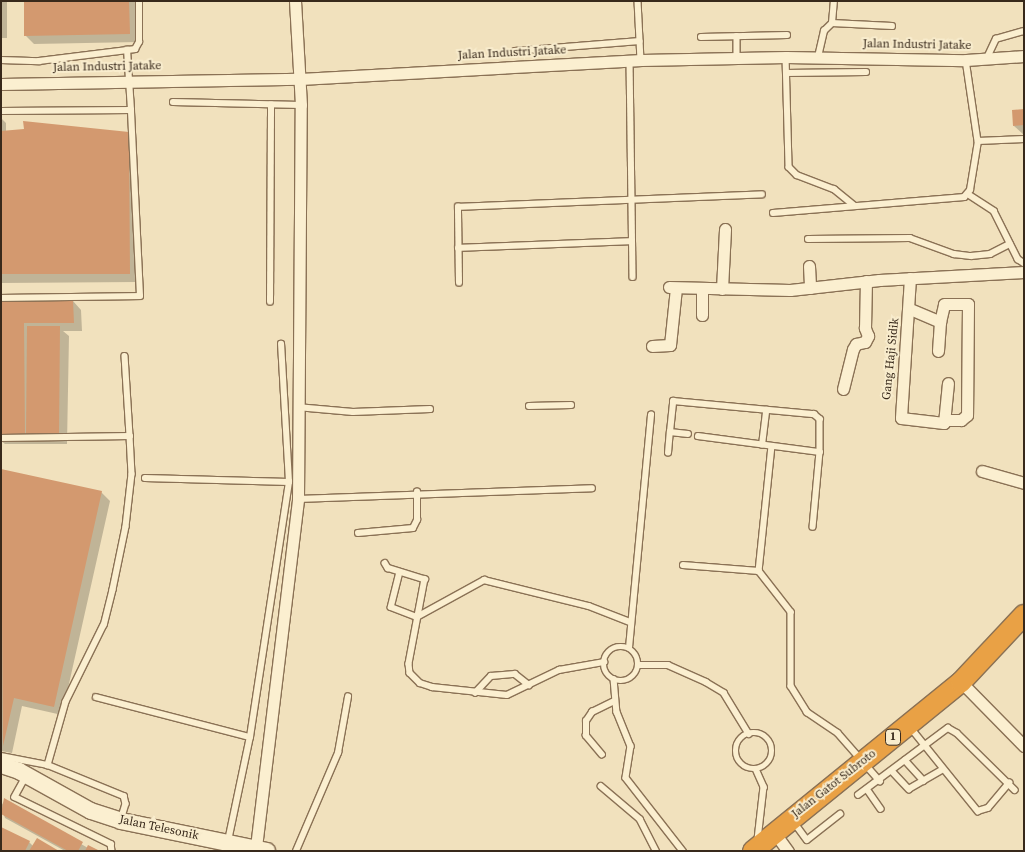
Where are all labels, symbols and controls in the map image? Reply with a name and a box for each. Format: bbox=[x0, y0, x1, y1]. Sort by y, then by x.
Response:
street label: Jalan Industri Jatake bbox=[863, 37, 971, 53]
street label: Jalan Industri Jatake bbox=[457, 43, 567, 63]
street label: Jalan Industri Jatake bbox=[53, 59, 161, 75]
street label: Gang Haji Sidik bbox=[880, 317, 902, 401]
road number: 1 bbox=[884, 729, 902, 746]
street label: Jalan Gatot Subroto bbox=[789, 747, 879, 821]
street label: Jalan Telesonik bbox=[118, 813, 200, 843]

